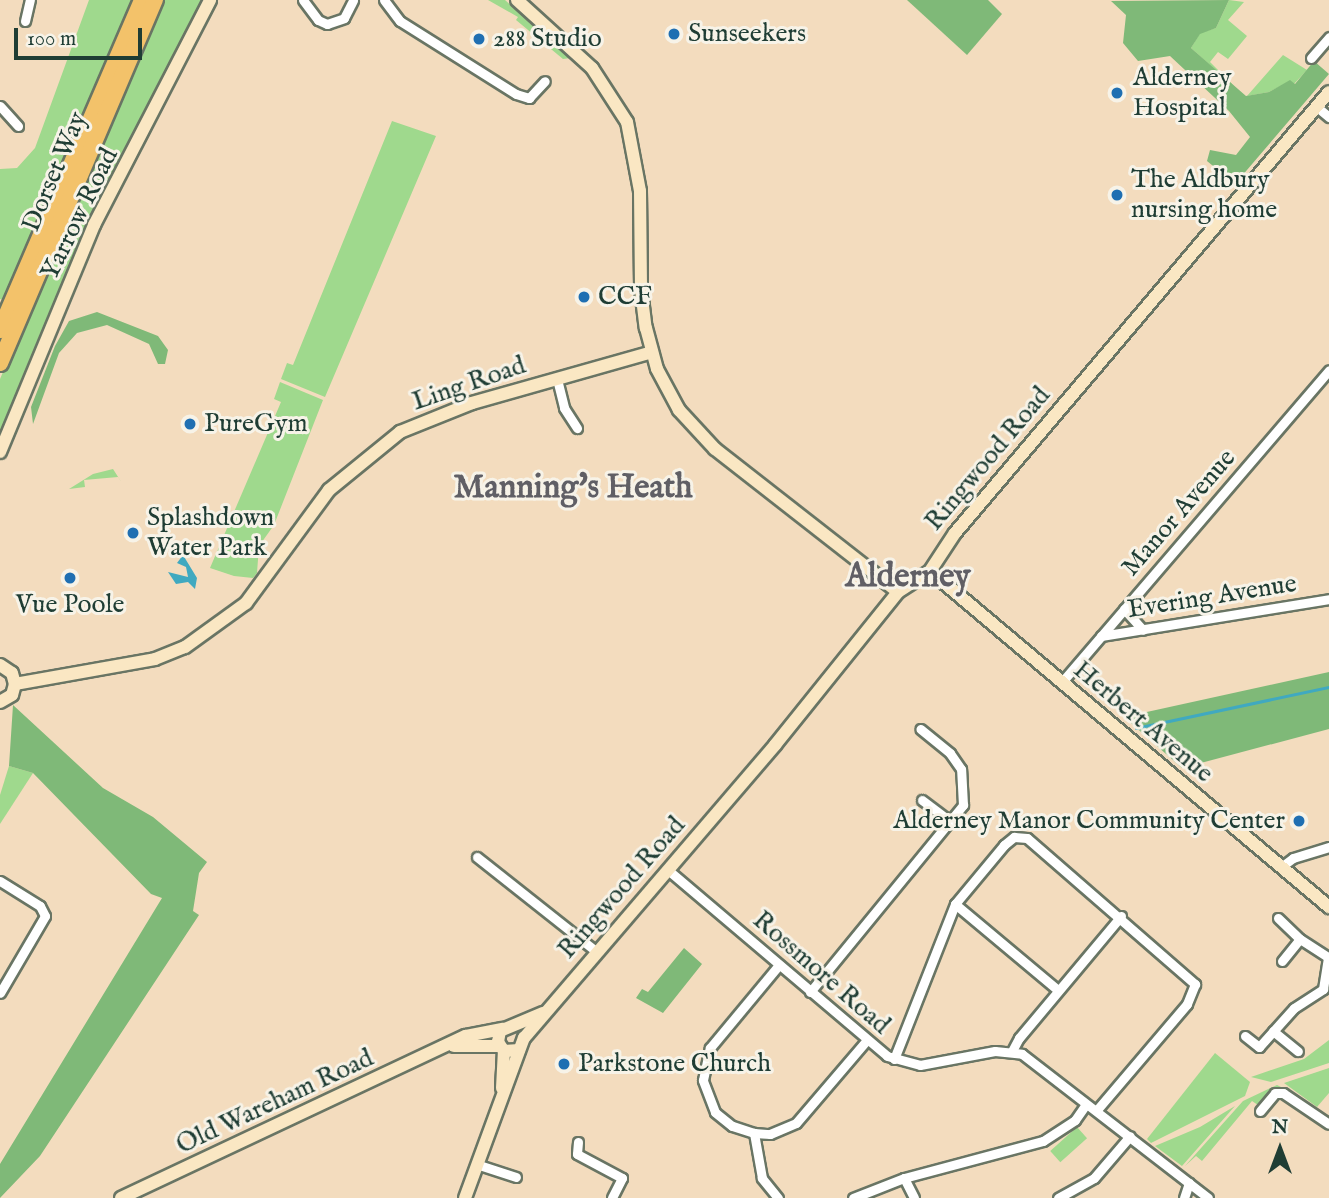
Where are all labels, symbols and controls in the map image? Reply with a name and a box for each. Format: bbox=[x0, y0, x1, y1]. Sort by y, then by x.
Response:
scale bar bbox=[18, 14, 145, 58]
place label: Sunseekers bbox=[688, 18, 806, 50]
place label: 288 Studio bbox=[493, 23, 602, 55]
text: 100 m bbox=[27, 26, 76, 53]
marker: Sunseekers bbox=[666, 26, 682, 42]
marker: 288 Studio bbox=[471, 31, 487, 47]
place label: Alderney Hospital bbox=[1133, 62, 1232, 124]
marker: Alderney Hospital bbox=[1107, 83, 1127, 103]
street label: Dorset Way bbox=[16, 107, 94, 237]
street label: Yarrow Road bbox=[35, 143, 125, 285]
place label: The Aldbury nursing home bbox=[1131, 164, 1277, 226]
marker: The Aldbury nursing home bbox=[1109, 187, 1125, 203]
place label: CCF bbox=[598, 281, 652, 313]
marker: CCF bbox=[576, 289, 592, 305]
street label: Ling Road bbox=[408, 350, 530, 418]
street label: Ringwood Road bbox=[919, 381, 1057, 537]
place label: PureGym bbox=[204, 408, 308, 440]
marker: PureGym bbox=[182, 416, 198, 432]
street label: Manor Avenue bbox=[1115, 443, 1243, 583]
district label: Manning's Heath bbox=[453, 469, 693, 509]
place label: Splashdown Water Park bbox=[147, 502, 274, 564]
marker: Splashdown Water Park bbox=[125, 525, 141, 541]
district label: Alderney bbox=[845, 558, 971, 598]
street label: Evering Avenue bbox=[1125, 568, 1299, 626]
marker: Vue Poole bbox=[62, 570, 78, 586]
place label: Vue Poole bbox=[16, 589, 124, 621]
street label: Herbert Avenue bbox=[1067, 654, 1219, 790]
place label: Alderney Manor Community Center bbox=[893, 805, 1285, 837]
street label: Ringwood Road bbox=[552, 811, 692, 965]
marker: Alderney Manor Community Center bbox=[1291, 813, 1307, 829]
street label: Rossmore Road bbox=[746, 905, 896, 1041]
street label: Old Wareham Road bbox=[172, 1043, 378, 1161]
place label: Parkstone Church bbox=[578, 1048, 771, 1080]
marker: Parkstone Church bbox=[556, 1056, 572, 1072]
north arrow bbox=[1245, 1114, 1315, 1184]
text: N bbox=[1272, 1116, 1288, 1140]

